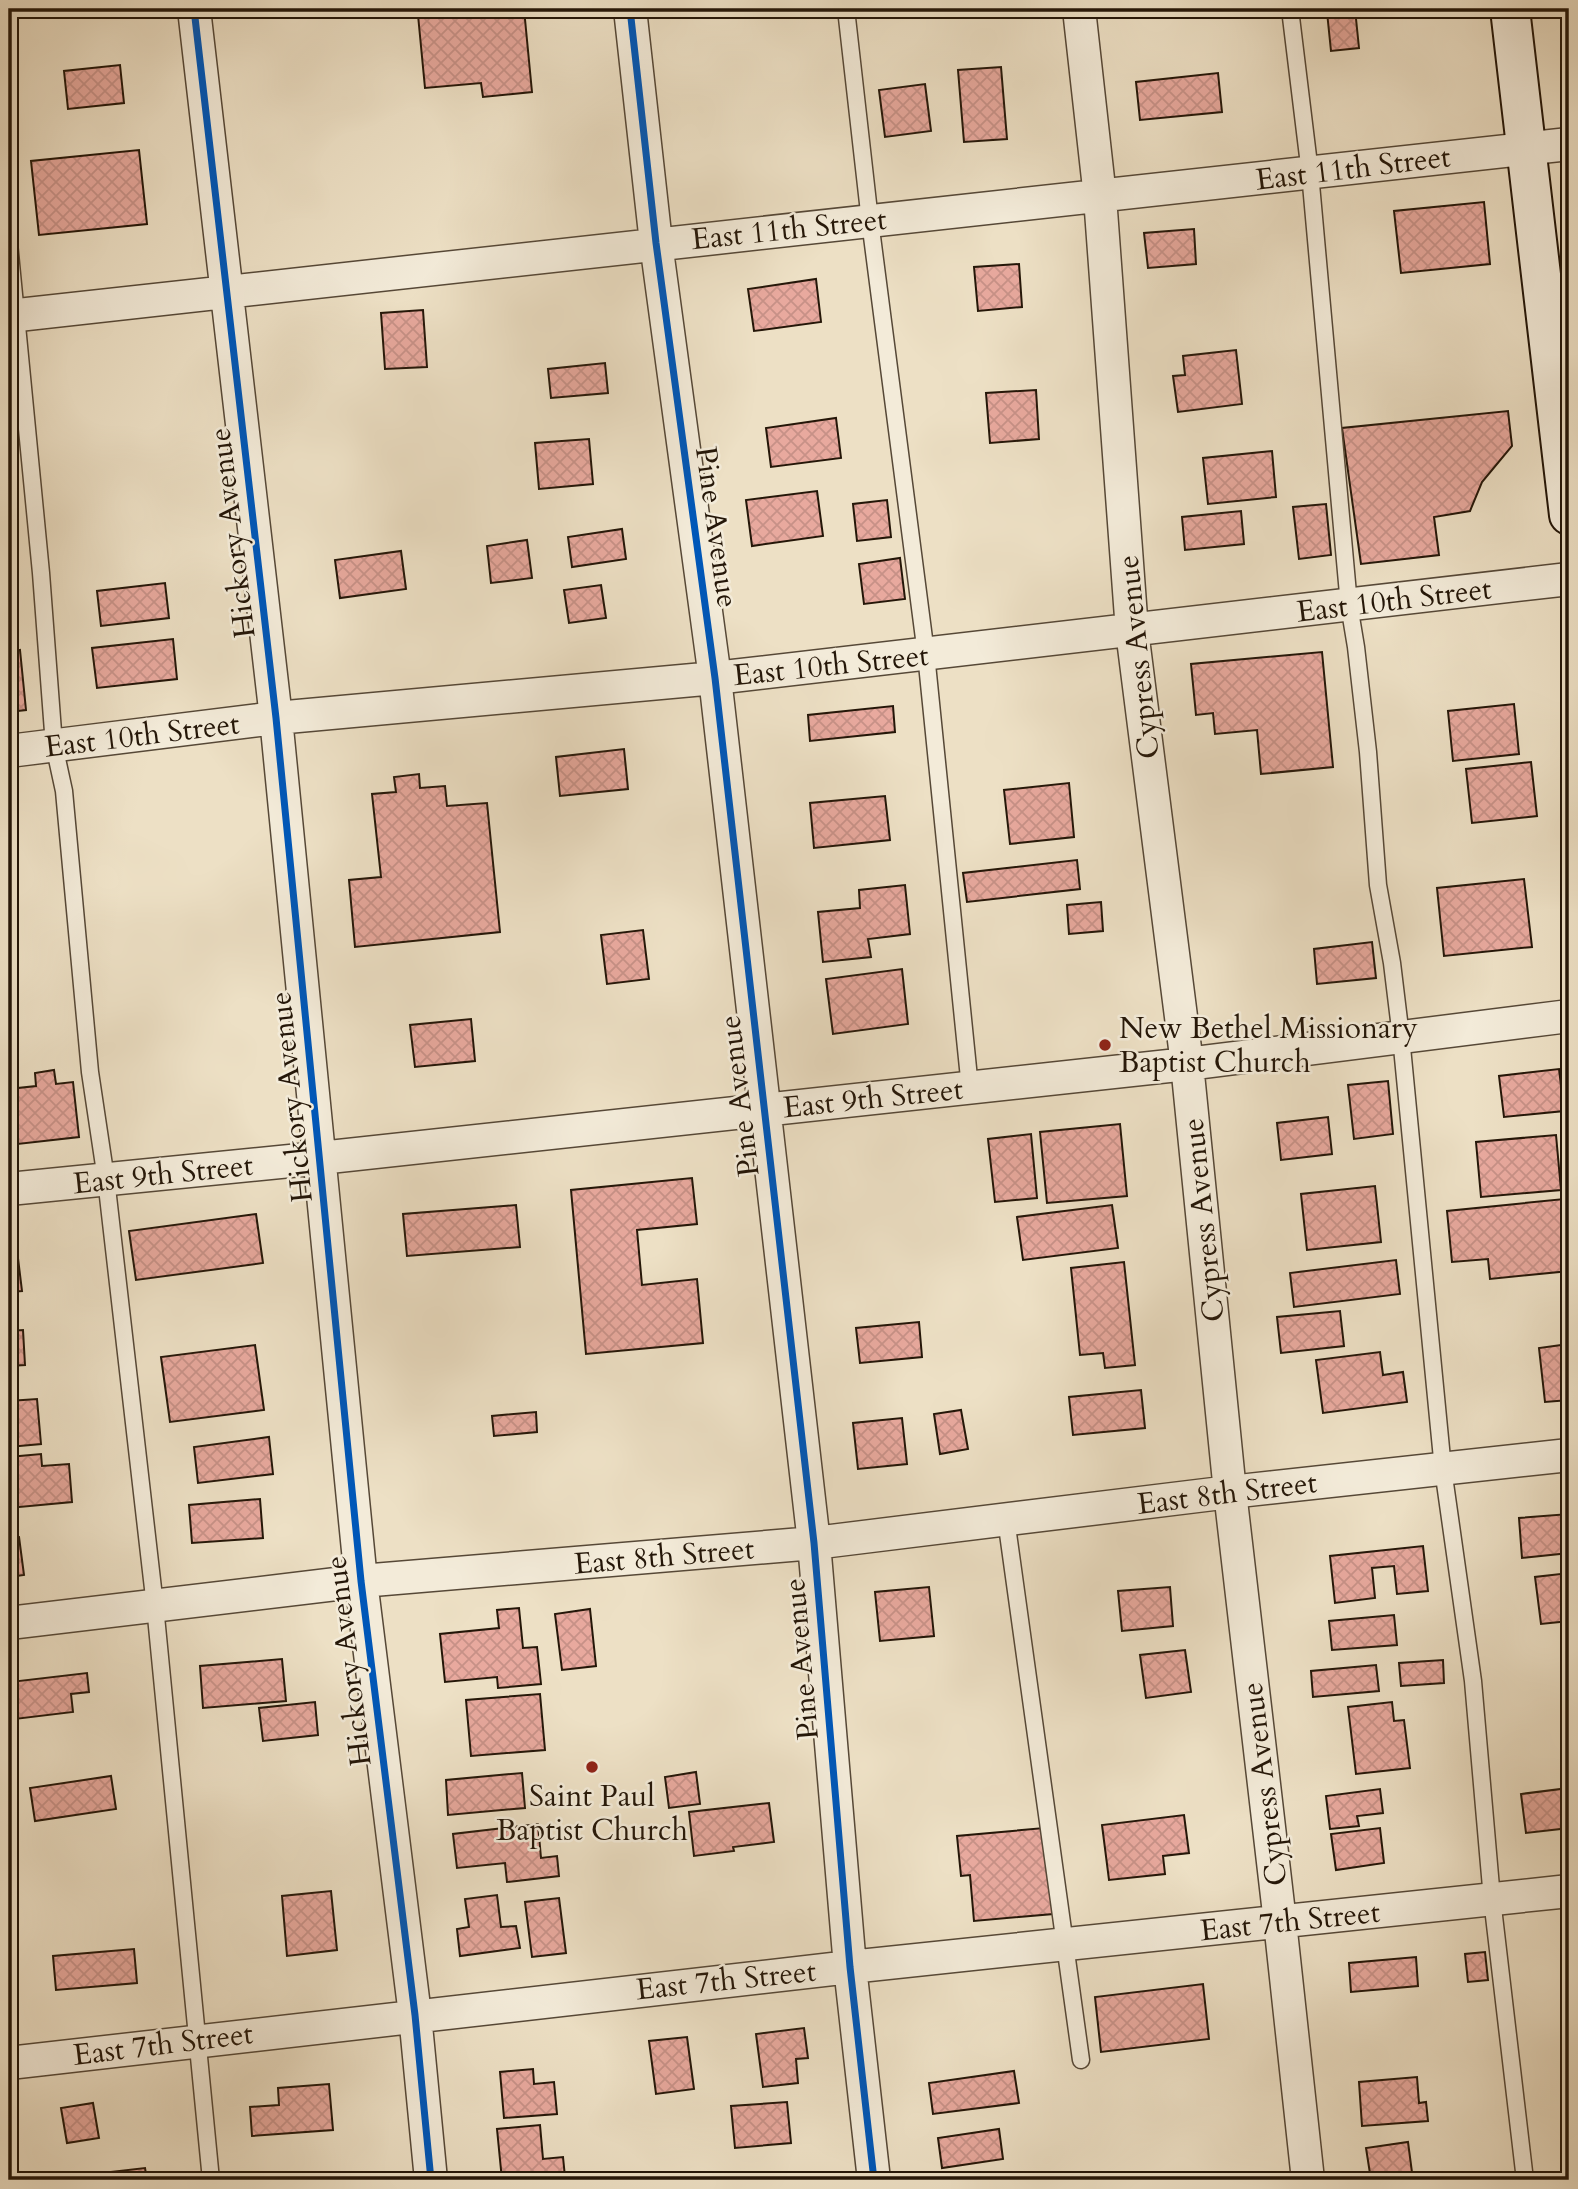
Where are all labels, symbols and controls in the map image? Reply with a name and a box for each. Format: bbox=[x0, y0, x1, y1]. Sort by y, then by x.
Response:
street label: East 11th Street bbox=[1253, 136, 1453, 201]
street label: East 11th Street bbox=[689, 199, 889, 260]
street label: Hickory Avenue bbox=[199, 425, 266, 640]
street label: Pine Avenue bbox=[685, 444, 748, 610]
street label: Cypress Avenue bbox=[1107, 553, 1170, 761]
street label: East 10th Street bbox=[1294, 568, 1494, 633]
street label: East 10th Street bbox=[731, 635, 931, 696]
street label: East 10th Street bbox=[42, 703, 242, 768]
street label: Hickory Avenue bbox=[260, 990, 323, 1204]
place label: New Bethel Missionary Baptist Church bbox=[1119, 1008, 1418, 1083]
street label: Pine Avenue bbox=[709, 1013, 770, 1179]
marker: New Bethel Missionary Baptist Church bbox=[1097, 1037, 1113, 1053]
street label: East 9th Street bbox=[781, 1069, 966, 1128]
street label: Cypress Avenue bbox=[1172, 1116, 1235, 1324]
street label: East 9th Street bbox=[71, 1145, 256, 1204]
street label: East 8th Street bbox=[1135, 1462, 1320, 1525]
street label: East 8th Street bbox=[572, 1528, 756, 1585]
street label: Hickory Avenue bbox=[315, 1553, 382, 1768]
street label: Pine Avenue bbox=[774, 1576, 829, 1742]
street label: Cypress Avenue bbox=[1232, 1680, 1297, 1888]
marker: Saint Paul Baptist Church bbox=[584, 1759, 600, 1775]
place label: Saint Paul Baptist Church bbox=[496, 1776, 688, 1851]
street label: East 7th Street bbox=[1198, 1892, 1383, 1951]
street label: East 7th Street bbox=[634, 1951, 819, 2010]
street label: East 7th Street bbox=[71, 2013, 256, 2076]

